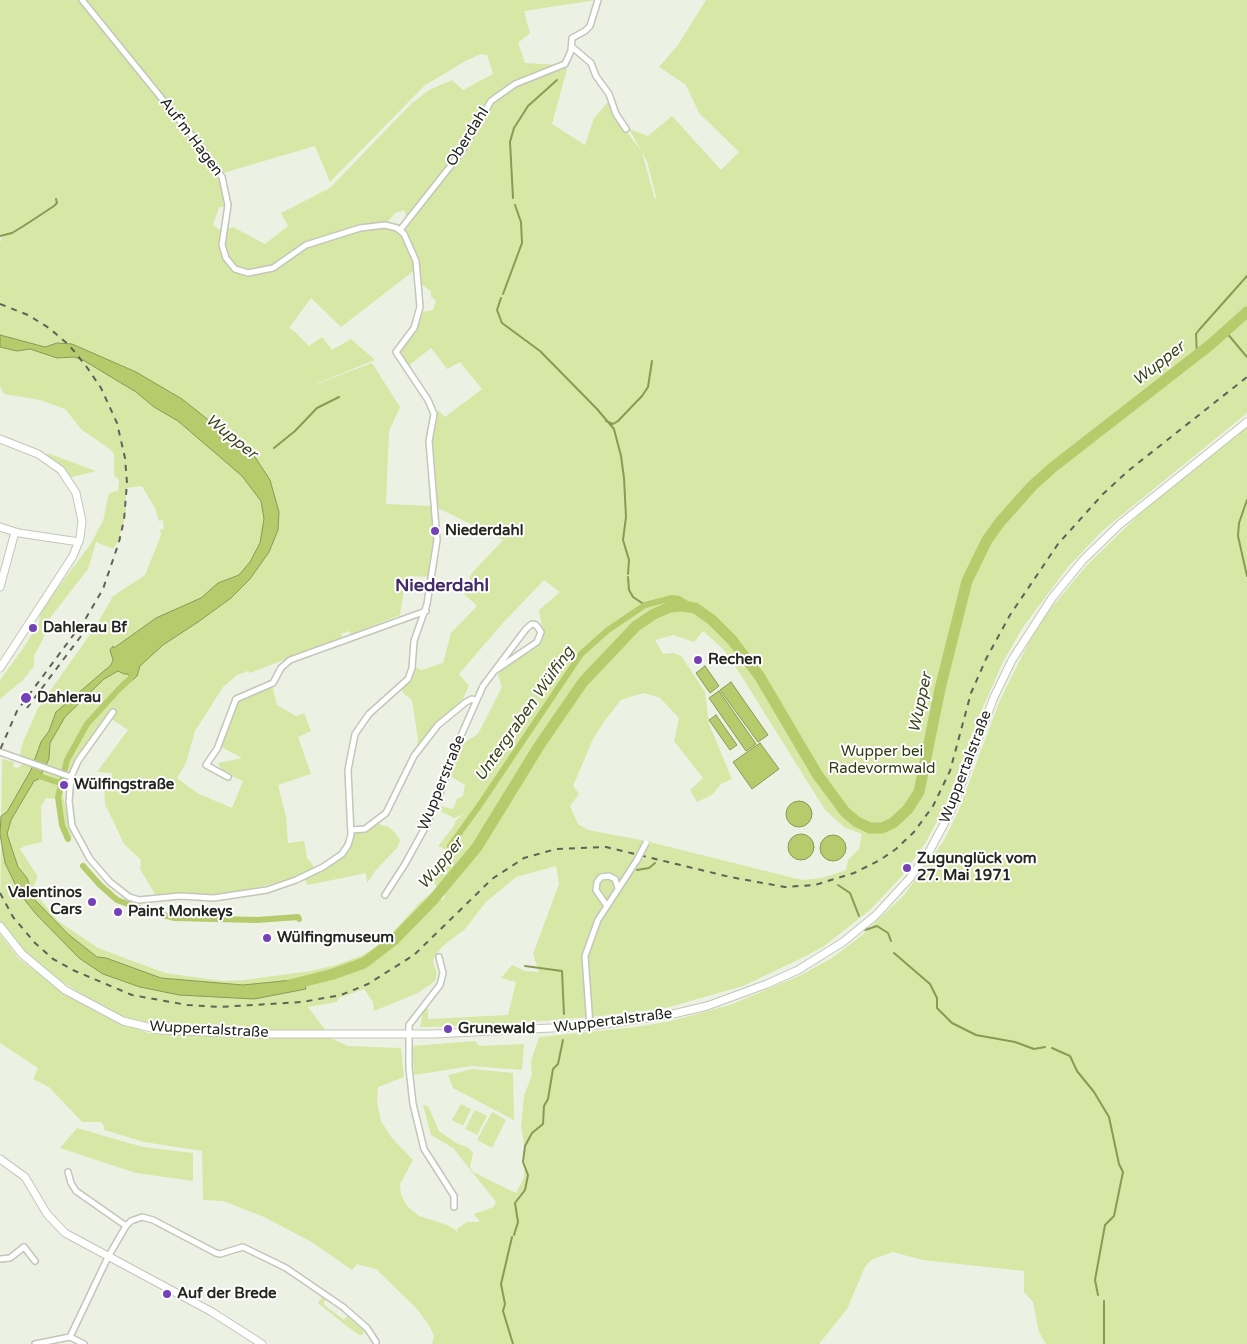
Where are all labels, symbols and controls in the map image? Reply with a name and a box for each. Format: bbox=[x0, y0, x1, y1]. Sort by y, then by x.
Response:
street label: Auf'm Hagen bbox=[156, 94, 226, 180]
street label: Oberdahl bbox=[443, 104, 493, 170]
water label: Wupper bbox=[1129, 338, 1189, 390]
water label: Wupper bbox=[201, 410, 261, 464]
place label: Niederdahl bbox=[445, 522, 523, 540]
marker: Niederdahl bbox=[429, 525, 441, 537]
district label: Niederdahl bbox=[395, 575, 489, 597]
place label: Dahlerau Bf bbox=[43, 619, 127, 637]
marker: Dahlerau Bf bbox=[27, 622, 39, 634]
water label: Untergraben Wülfing bbox=[471, 643, 579, 785]
place label: Rechen bbox=[708, 651, 762, 669]
marker: Rechen bbox=[692, 654, 704, 666]
water label: Wupper bbox=[905, 671, 937, 735]
place label: Dahlerau bbox=[37, 689, 101, 707]
marker: Dahlerau bbox=[19, 691, 33, 705]
street label: Wuppertalstraße bbox=[936, 708, 996, 826]
street label: Wupperstraße bbox=[415, 733, 469, 833]
park label: Wupper bei Radevormwald bbox=[829, 743, 935, 778]
place label: Wülfingstraße bbox=[74, 776, 174, 794]
marker: Wülfingstraße bbox=[58, 779, 70, 791]
water label: Wupper bbox=[414, 835, 468, 893]
place label: Zugunglück vom 27. Mai 1971 bbox=[917, 850, 1037, 885]
marker: Zugunglück vom 27. Mai 1971 bbox=[901, 862, 913, 874]
place label: Valentinos Cars bbox=[8, 884, 82, 919]
marker: Valentinos Cars bbox=[86, 896, 98, 908]
place label: Paint Monkeys bbox=[128, 903, 233, 921]
marker: Paint Monkeys bbox=[112, 906, 124, 918]
place label: Wülfingmuseum bbox=[277, 929, 394, 947]
marker: Wülfingmuseum bbox=[261, 932, 273, 944]
street label: Wuppertalstraße bbox=[553, 1005, 673, 1037]
street label: Wuppertalstraße bbox=[149, 1018, 269, 1042]
place label: Grunewald bbox=[458, 1020, 535, 1038]
marker: Grunewald bbox=[442, 1023, 454, 1035]
place label: Auf der Brede bbox=[177, 1285, 277, 1303]
marker: Auf der Brede bbox=[161, 1288, 173, 1300]

